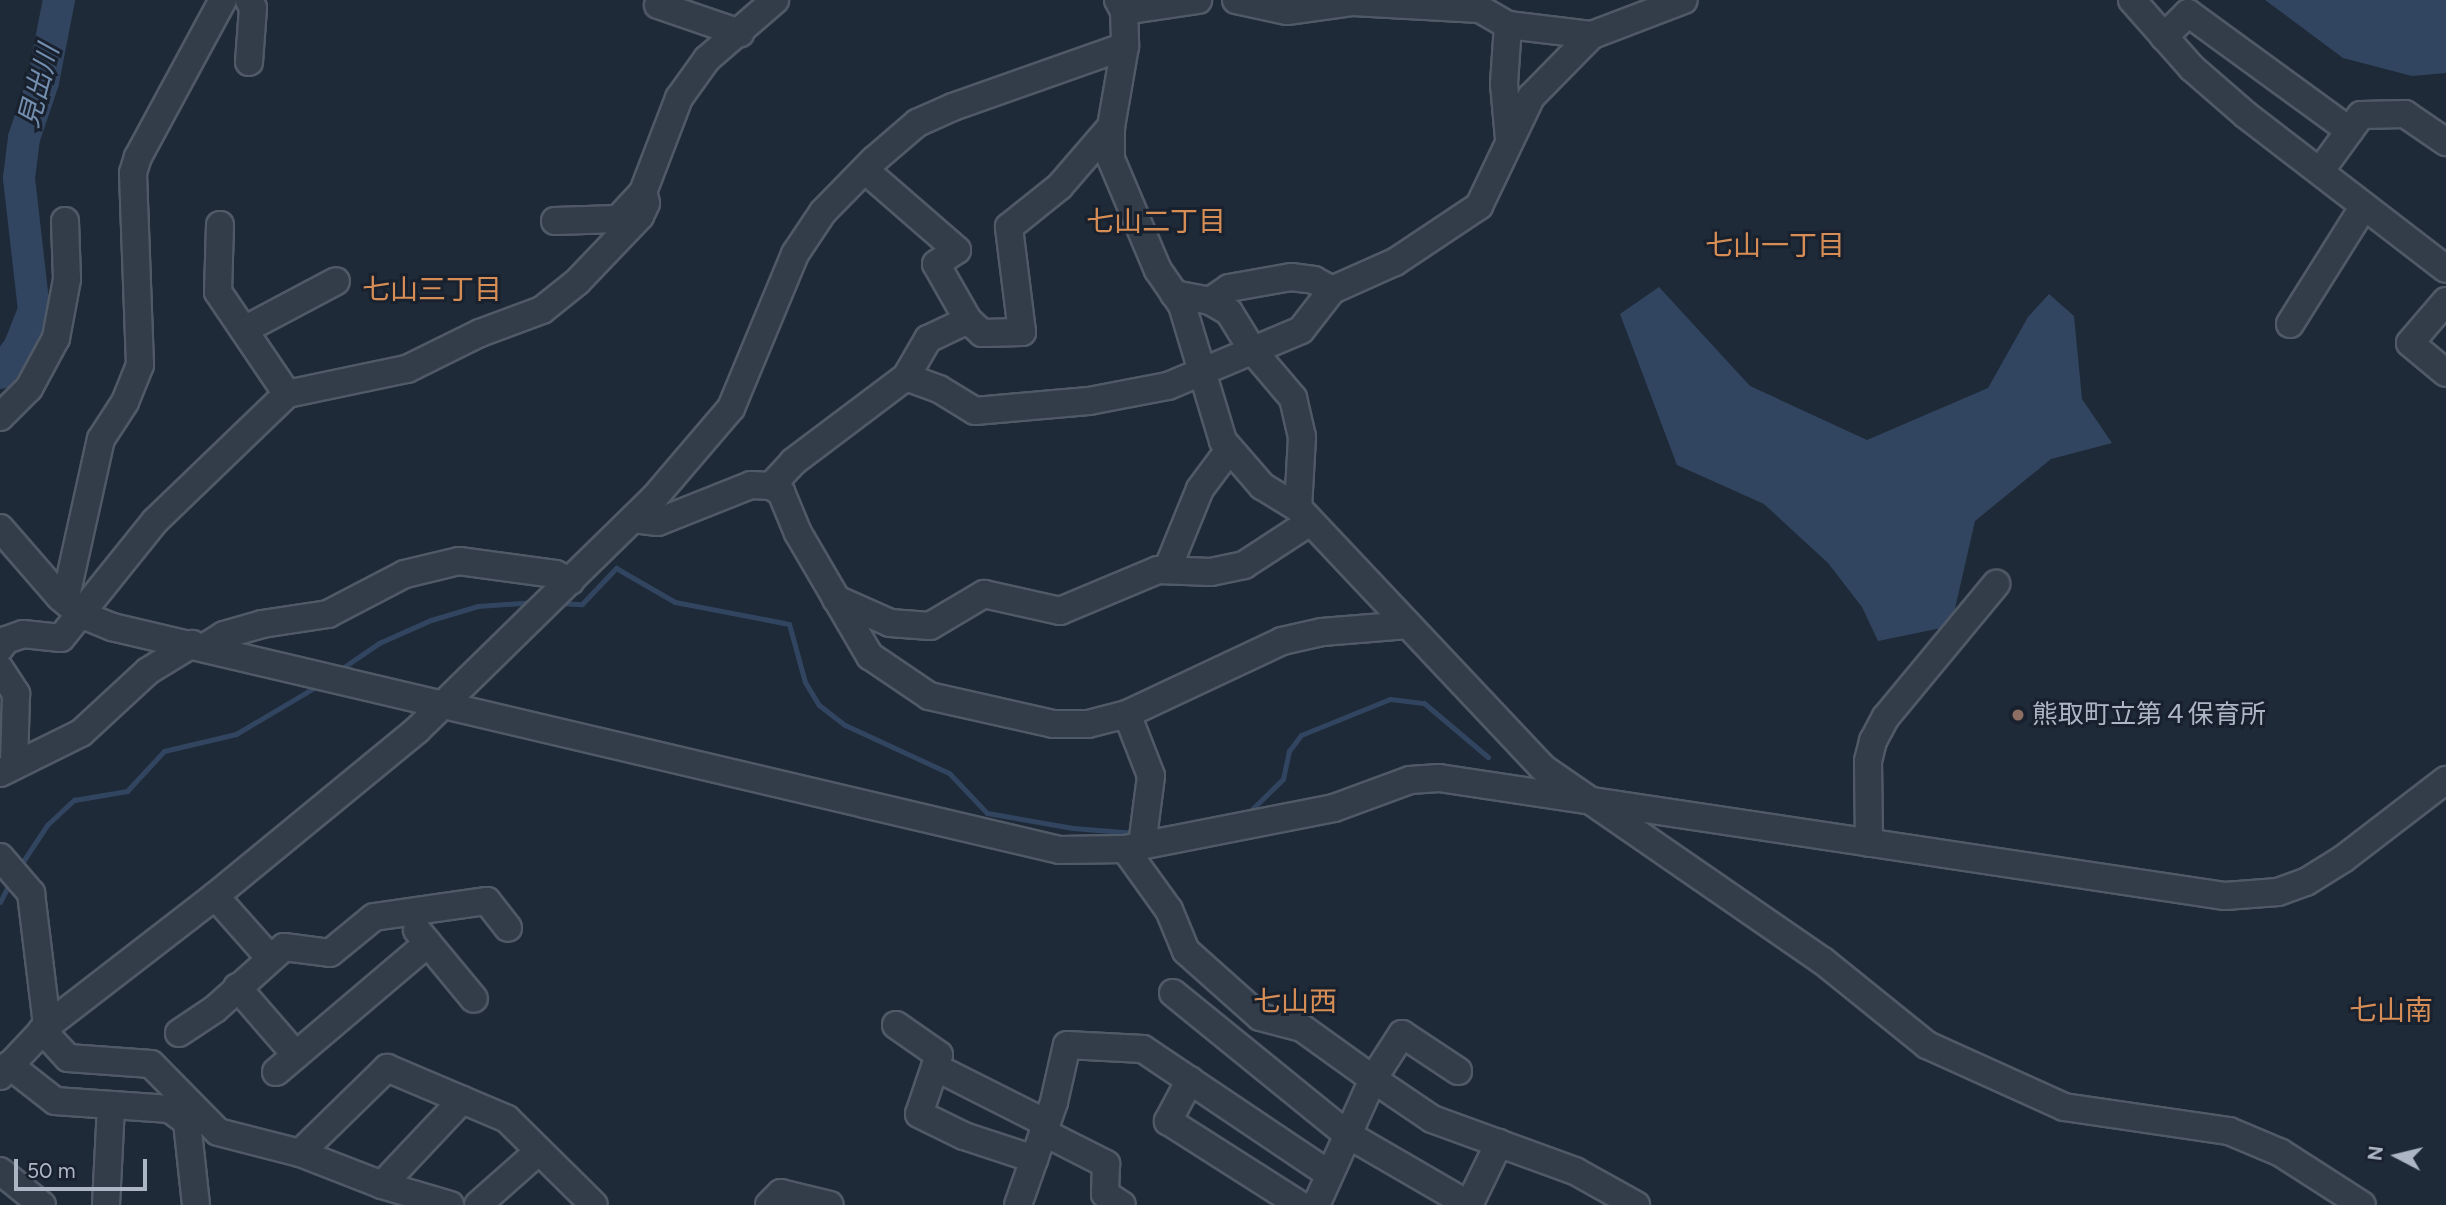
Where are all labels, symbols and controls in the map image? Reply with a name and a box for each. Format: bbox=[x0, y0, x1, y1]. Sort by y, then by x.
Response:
water label: 見出川 bbox=[11, 41, 65, 131]
district label: 七山二丁目 bbox=[1086, 204, 1226, 238]
district label: 七山一丁目 bbox=[1705, 228, 1845, 262]
district label: 七山三丁目 bbox=[362, 272, 502, 306]
place label: 熊取町立第４保育所 bbox=[2032, 699, 2266, 731]
marker: 熊取町立第４保育所 bbox=[2010, 707, 2026, 723]
district label: 七山西 bbox=[1253, 984, 1337, 1018]
district label: 七山南 bbox=[2349, 993, 2433, 1027]
north arrow bbox=[2362, 1121, 2432, 1191]
text: N bbox=[2363, 1145, 2388, 1162]
scale bar bbox=[18, 1146, 150, 1190]
text: 50 m bbox=[27, 1158, 76, 1183]

